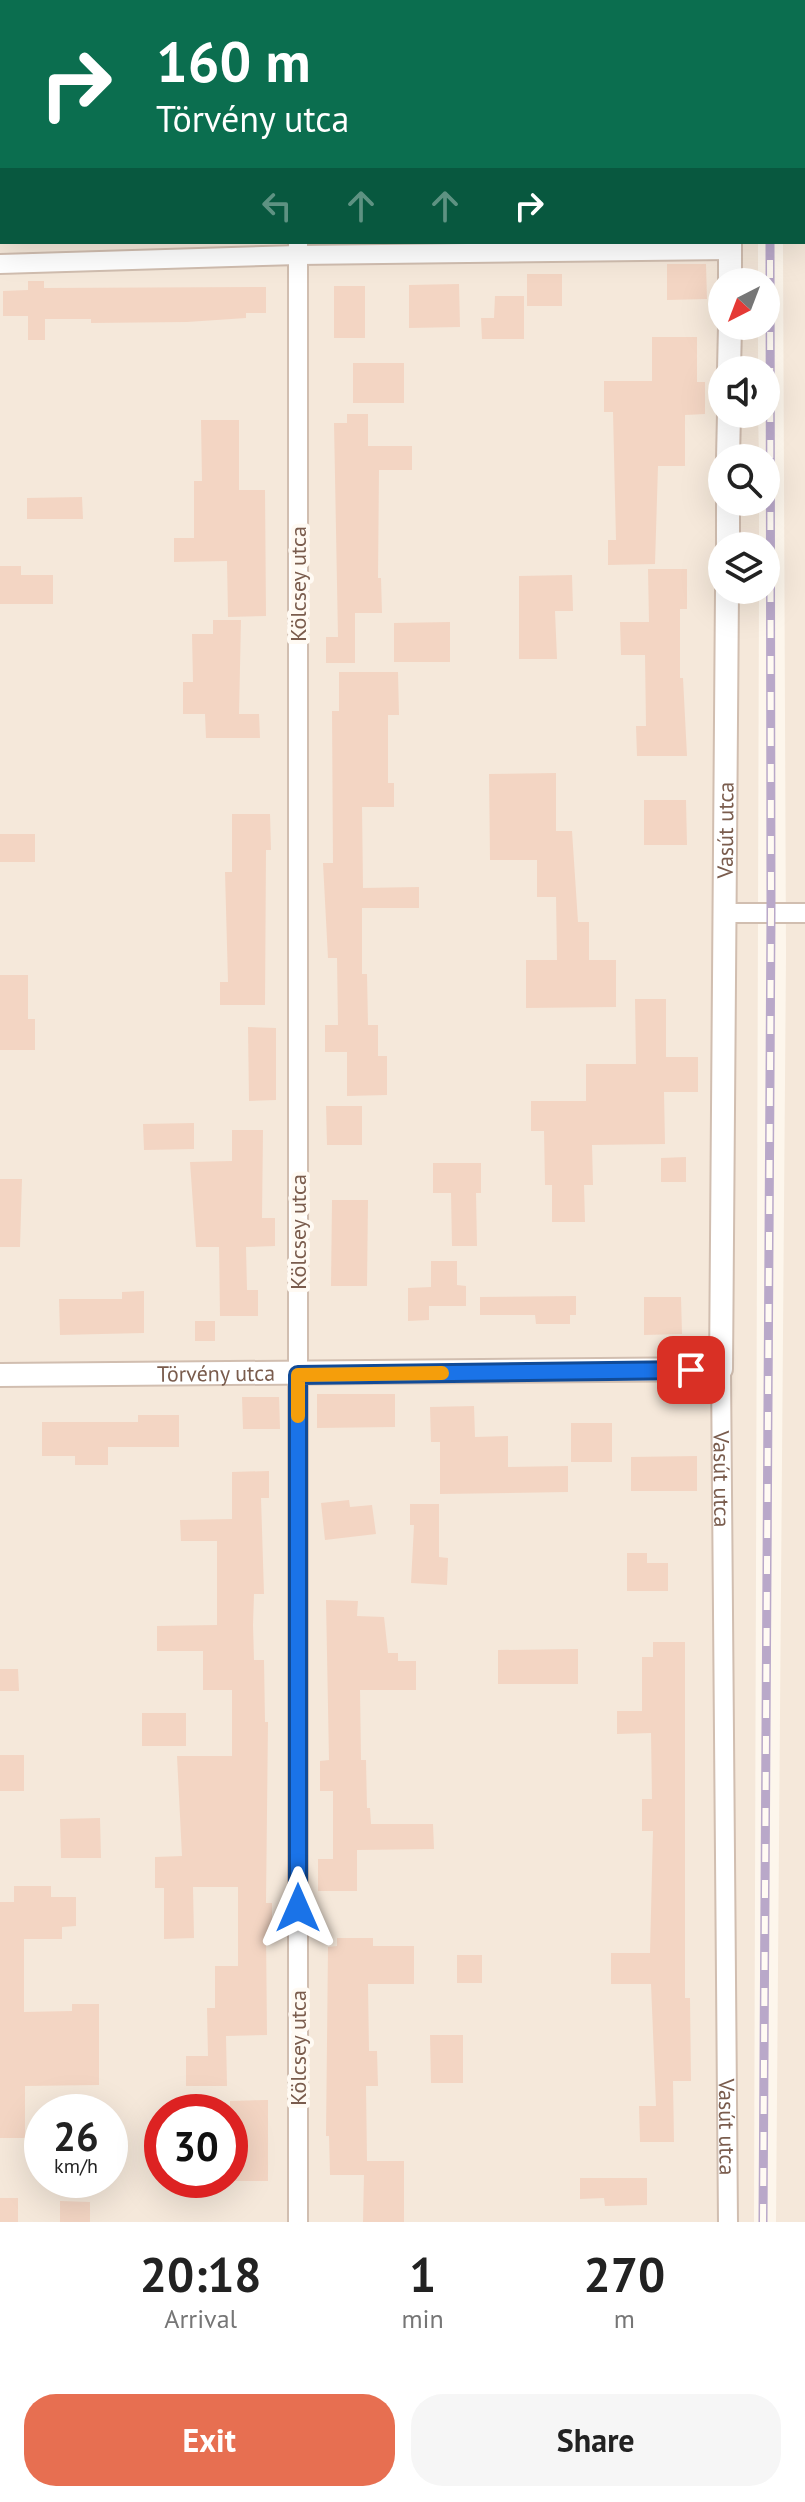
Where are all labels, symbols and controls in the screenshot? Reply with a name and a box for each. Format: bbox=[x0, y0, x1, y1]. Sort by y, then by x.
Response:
text: 160 m bbox=[156, 25, 311, 97]
icon: right bbox=[24, 32, 128, 136]
text: Törvény utca bbox=[156, 95, 349, 142]
icon: left bbox=[255, 184, 299, 228]
icon: ahead bbox=[339, 184, 383, 228]
icon: ahead bbox=[423, 184, 467, 228]
icon: right bbox=[507, 184, 551, 228]
north arrow bbox=[708, 268, 780, 340]
map controls bbox=[708, 268, 780, 604]
button: sound bbox=[708, 356, 780, 428]
button: search bbox=[708, 444, 780, 516]
street label: Kölcsey utca bbox=[284, 526, 312, 642]
button: layers bbox=[708, 532, 780, 604]
street label: Vasút utca bbox=[711, 782, 740, 880]
street label: Kölcsey utca bbox=[284, 1174, 312, 1290]
pin bbox=[657, 1336, 725, 1404]
icon: arrive bbox=[669, 1348, 713, 1392]
street label: Törvény utca bbox=[157, 1359, 275, 1388]
street label: Vasút utca bbox=[707, 1430, 736, 1527]
position arrow bbox=[256, 1866, 340, 1950]
street label: Kölcsey utca bbox=[284, 1990, 312, 2106]
street label: Vasút utca bbox=[713, 2077, 742, 2175]
speed limit sign: 30 bbox=[144, 2094, 248, 2198]
text: 26 bbox=[53, 2110, 99, 2162]
text: km/h bbox=[54, 2153, 98, 2179]
text: 20:18 bbox=[140, 2243, 262, 2305]
text: 1 bbox=[409, 2243, 436, 2305]
text: 270 bbox=[584, 2243, 665, 2305]
text: Arrival bbox=[164, 2302, 237, 2335]
text: min bbox=[401, 2302, 444, 2335]
text: m bbox=[614, 2302, 635, 2335]
button: Exit bbox=[24, 2394, 395, 2486]
button: Share bbox=[411, 2394, 781, 2486]

